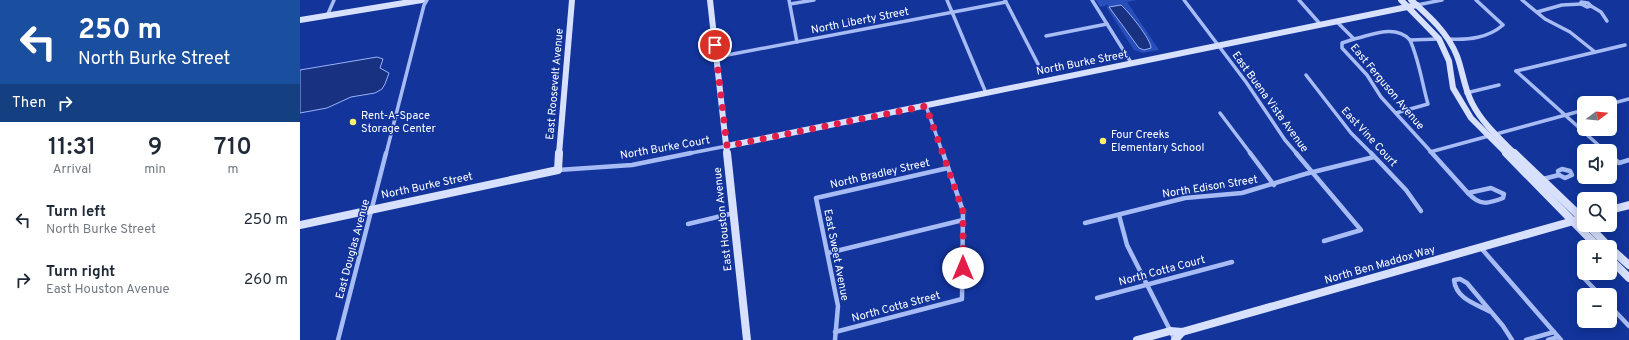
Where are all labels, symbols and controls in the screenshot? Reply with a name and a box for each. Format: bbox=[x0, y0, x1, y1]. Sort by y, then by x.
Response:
street label: North Liberty Street bbox=[810, 5, 910, 37]
text: 250 m bbox=[78, 13, 162, 49]
icon: left bbox=[12, 16, 64, 68]
street label: East Roosevelt Avenue bbox=[543, 28, 567, 140]
pin bbox=[698, 28, 732, 62]
icon: arrive bbox=[704, 34, 726, 56]
street label: East Ferguson Avenue bbox=[1347, 41, 1427, 133]
street label: North Burke Street bbox=[1035, 47, 1129, 79]
text: North Burke Street bbox=[78, 48, 230, 71]
street label: East Buena Vista Avenue bbox=[1229, 49, 1311, 155]
icon: right bbox=[54, 92, 76, 114]
text: Then bbox=[12, 94, 46, 113]
north arrow bbox=[1577, 96, 1617, 136]
map controls bbox=[1577, 96, 1617, 328]
street label: East Vine Court bbox=[1338, 104, 1400, 170]
place label: Rent-A-Space Storage Center bbox=[361, 109, 437, 136]
marker: Rent-A-Space Storage Center bbox=[348, 117, 358, 127]
place label: Four Creeks Elementary School bbox=[1111, 128, 1204, 155]
text: 11:31 bbox=[48, 133, 96, 163]
text: 9 bbox=[148, 133, 162, 163]
text: 710 bbox=[214, 133, 252, 163]
street label: North Burke Court bbox=[619, 133, 711, 163]
marker: Four Creeks Elementary School bbox=[1098, 136, 1108, 146]
button: sound bbox=[1577, 144, 1617, 184]
street label: North Bradley Street bbox=[829, 156, 931, 192]
text: Arrival bbox=[53, 162, 91, 178]
text: min bbox=[144, 162, 166, 178]
text: m bbox=[227, 162, 238, 178]
street label: East Houston Avenue bbox=[711, 166, 735, 272]
street label: North Burke Street bbox=[380, 169, 474, 203]
street label: North Edison Street bbox=[1161, 173, 1259, 201]
button: search bbox=[1577, 192, 1617, 232]
street label: East Douglas Avenue bbox=[333, 198, 373, 300]
text: Turn left bbox=[46, 203, 106, 222]
street label: East Sweet Avenue bbox=[820, 208, 852, 302]
icon: left bbox=[12, 209, 34, 231]
text: 250 m bbox=[244, 211, 288, 230]
text: North Burke Street bbox=[46, 222, 156, 238]
button: + bbox=[1577, 240, 1617, 280]
street label: North Ben Maddox Way bbox=[1323, 242, 1437, 288]
position arrow bbox=[942, 247, 984, 289]
street label: North Cotta Court bbox=[1117, 253, 1207, 289]
text: Turn right bbox=[46, 263, 115, 282]
icon: right bbox=[12, 269, 34, 291]
text: 260 m bbox=[244, 271, 288, 290]
text: East Houston Avenue bbox=[46, 282, 169, 298]
street label: North Cotta Street bbox=[850, 288, 942, 326]
button: − bbox=[1577, 288, 1617, 328]

